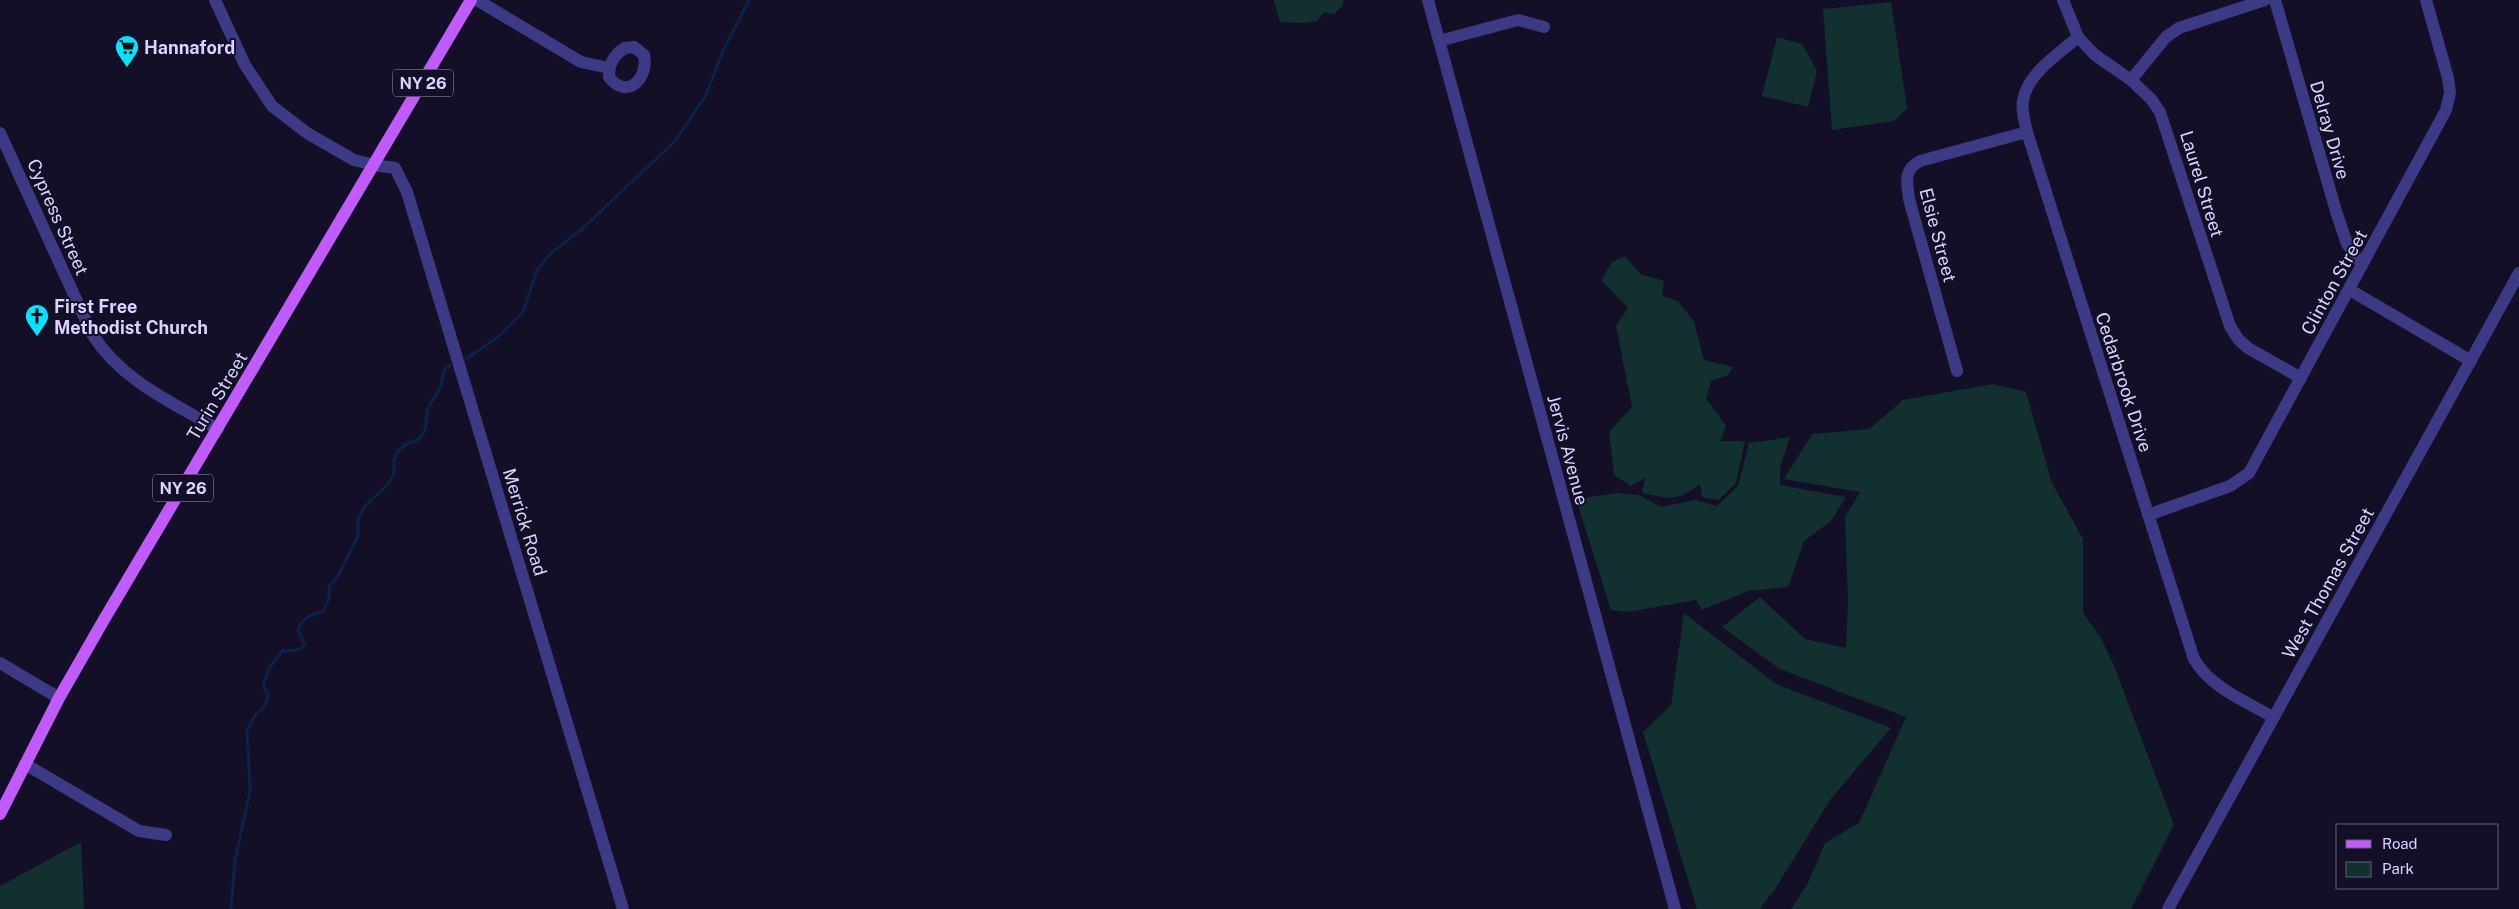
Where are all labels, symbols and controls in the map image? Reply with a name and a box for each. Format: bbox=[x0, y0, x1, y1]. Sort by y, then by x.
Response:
supermarket icon: Hannaford bbox=[114, 34, 140, 68]
place label: Hannaford bbox=[144, 37, 235, 58]
road number: NY 26 bbox=[393, 70, 453, 96]
street label: Delray Drive bbox=[2306, 78, 2354, 182]
street label: Laurel Street bbox=[2176, 128, 2228, 240]
street label: Cypress Street bbox=[23, 156, 93, 278]
street label: Elsie Street bbox=[1915, 186, 1961, 284]
street label: Clinton Street bbox=[2297, 226, 2371, 338]
place label: First Free Methodist Church bbox=[54, 296, 208, 338]
church icon: First Free Methodist Church bbox=[24, 303, 50, 337]
street label: Cedarbrook Drive bbox=[2091, 309, 2157, 455]
street label: Turin Street bbox=[182, 348, 252, 444]
street label: Jervis Avenue bbox=[1543, 393, 1593, 507]
street label: Merrick Road bbox=[499, 466, 551, 578]
road number: NY 26 bbox=[153, 474, 213, 502]
street label: West Thomas Street bbox=[2278, 504, 2378, 662]
legend bbox=[2336, 824, 2499, 889]
text: Road bbox=[2382, 835, 2418, 852]
text: Park bbox=[2382, 860, 2414, 877]

